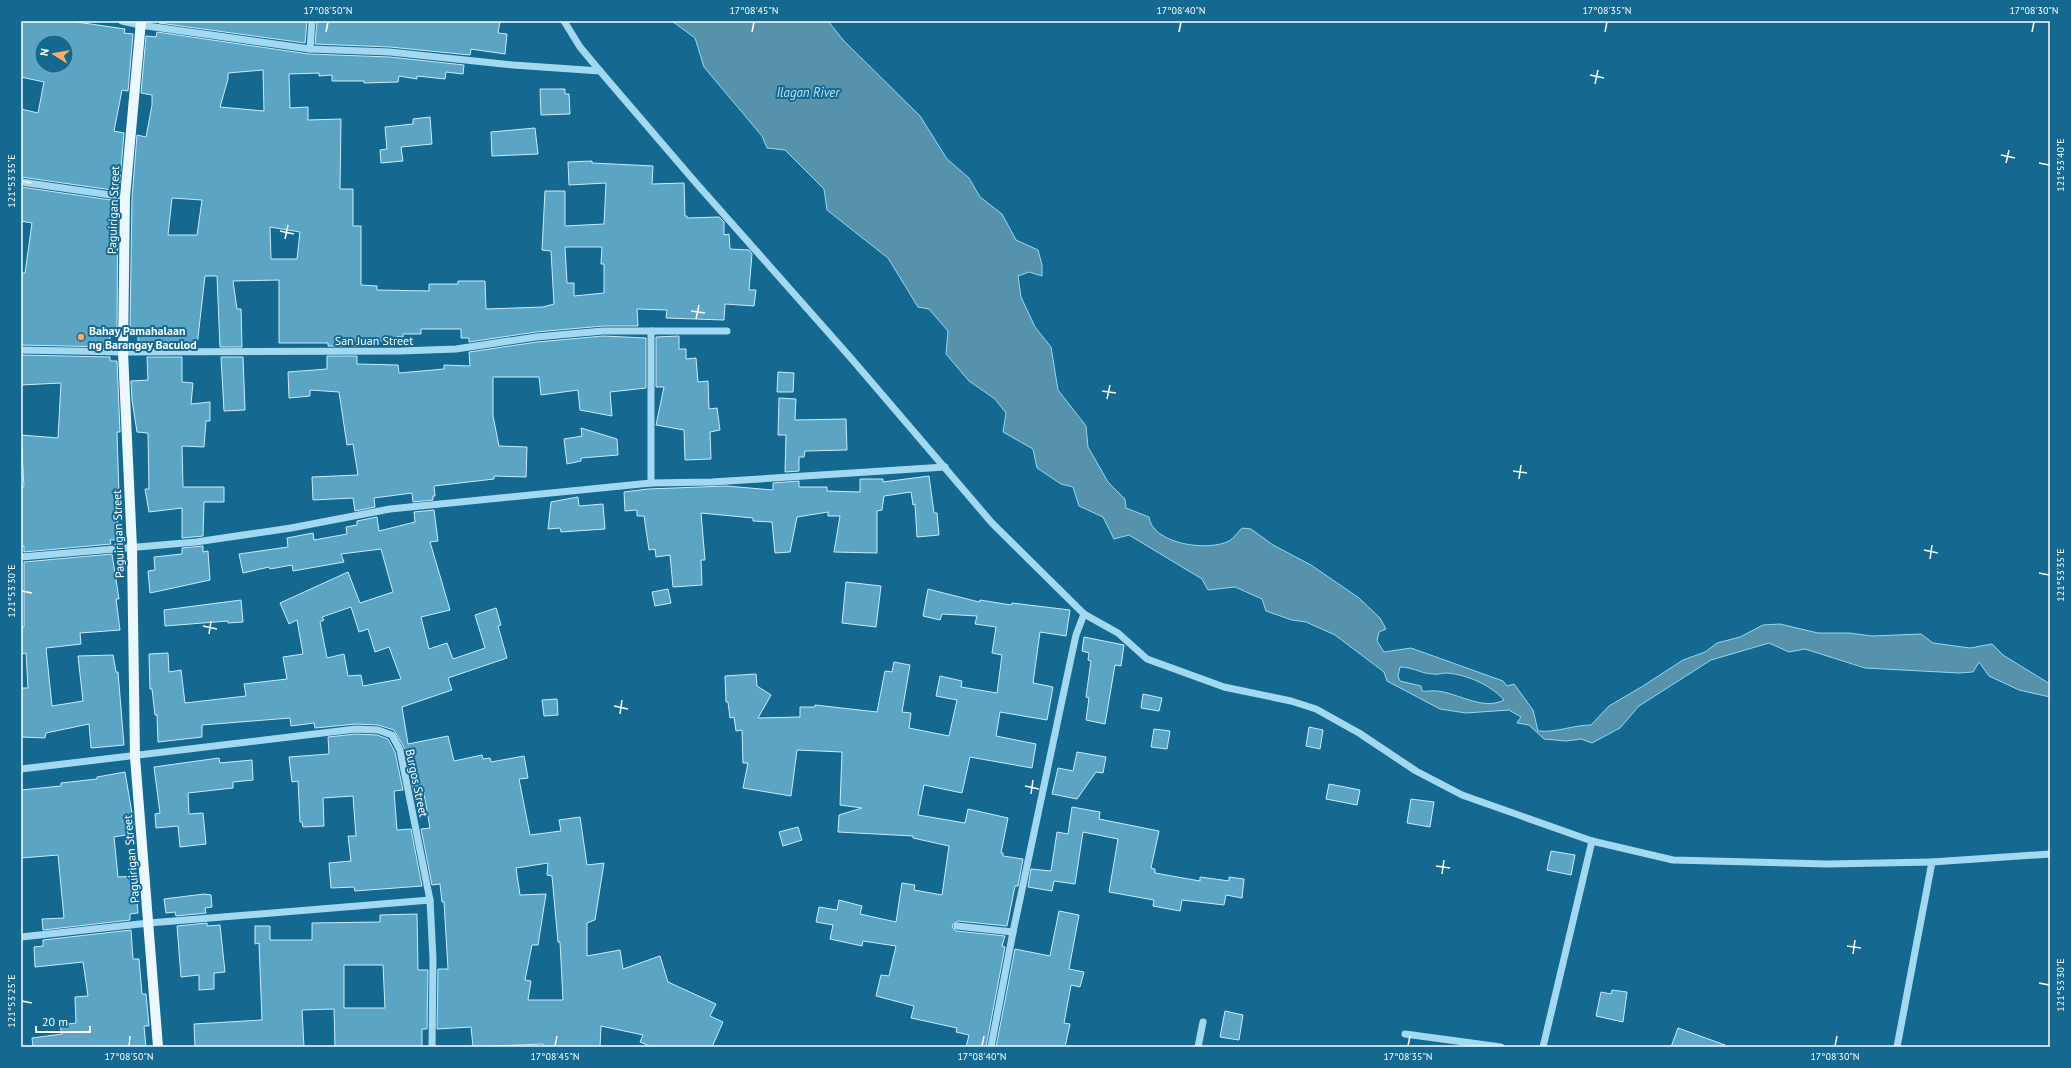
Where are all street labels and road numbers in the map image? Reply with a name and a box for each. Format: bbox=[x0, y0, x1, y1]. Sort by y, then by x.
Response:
street label: Paguirigan Street bbox=[104, 166, 122, 254]
street label: San Juan Street bbox=[335, 333, 413, 348]
street label: Paguirigan Street bbox=[109, 490, 127, 578]
street label: Burgos Street bbox=[402, 748, 432, 818]
street label: Paguirigan Street bbox=[120, 814, 142, 904]

